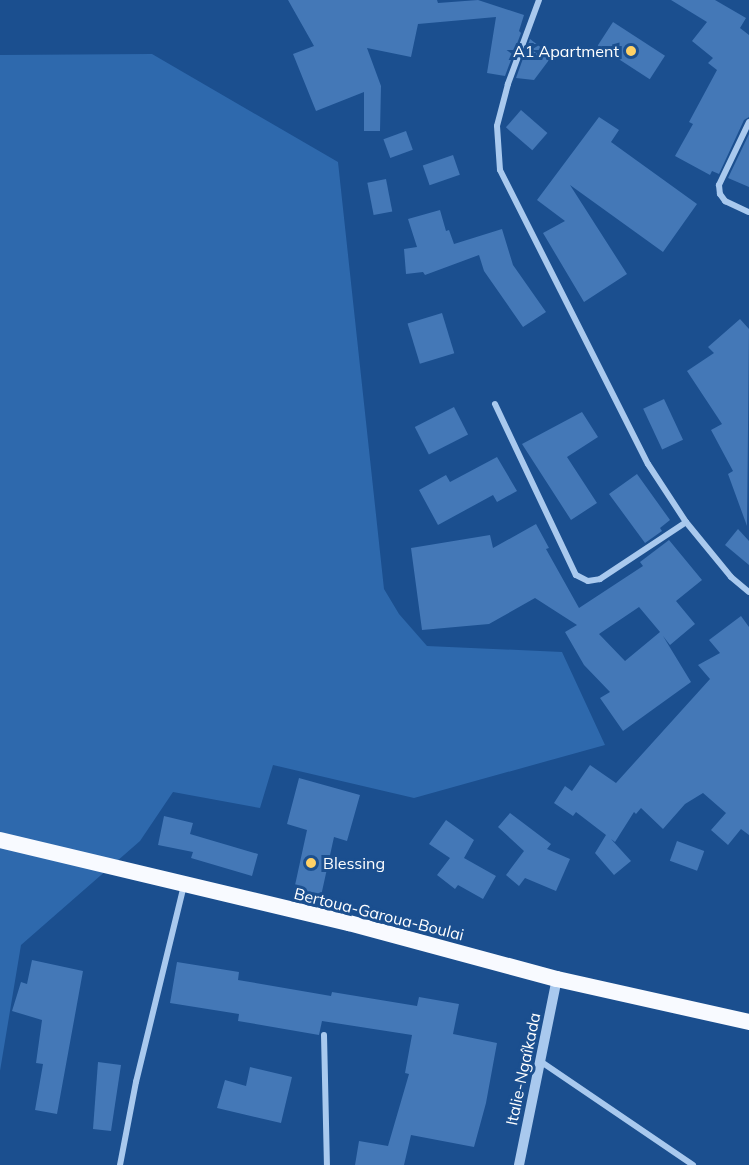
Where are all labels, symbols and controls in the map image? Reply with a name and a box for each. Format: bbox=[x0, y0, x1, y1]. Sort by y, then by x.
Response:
place label: A1 Apartment bbox=[513, 41, 619, 61]
marker: A1 Apartment bbox=[624, 44, 638, 58]
place label: Blessing bbox=[323, 853, 385, 873]
marker: Blessing bbox=[304, 856, 318, 870]
street label: Bertoua-Garoua-Boulai bbox=[292, 884, 466, 944]
street label: Italie-Ngaîkada bbox=[502, 1011, 544, 1127]

